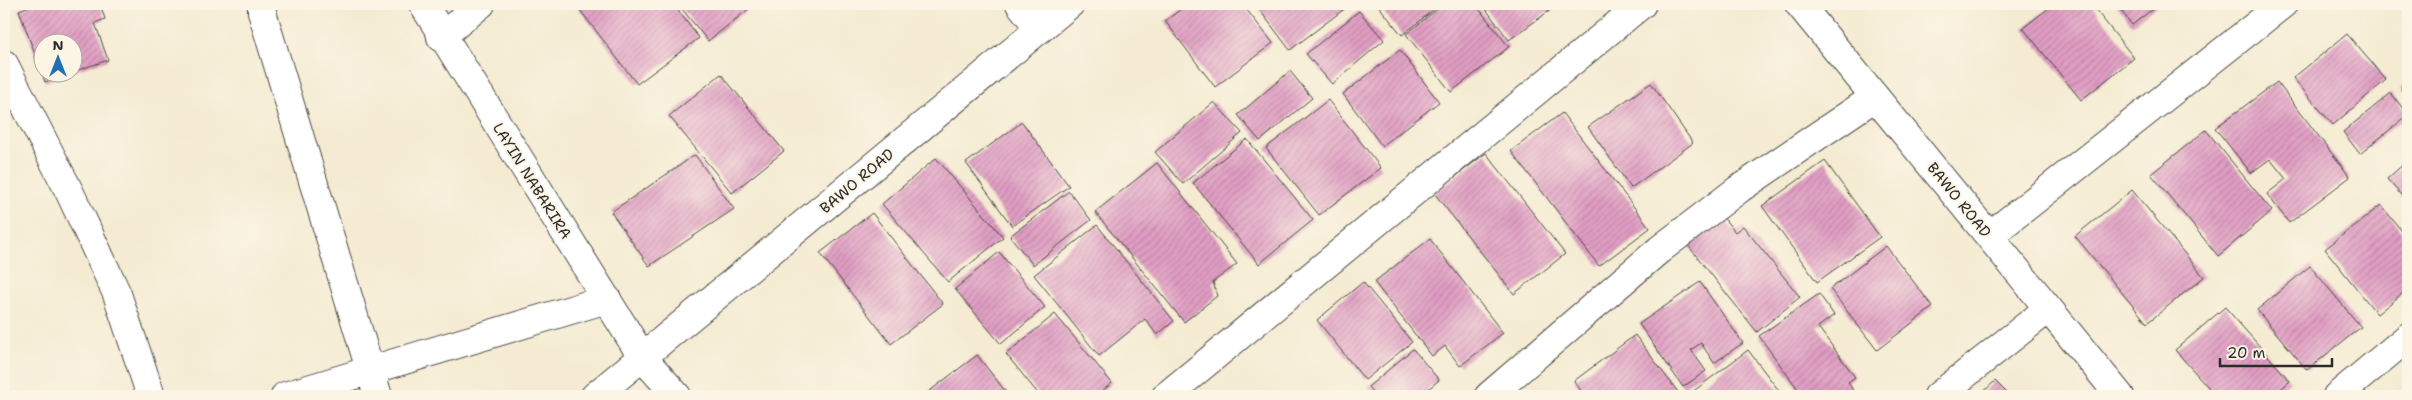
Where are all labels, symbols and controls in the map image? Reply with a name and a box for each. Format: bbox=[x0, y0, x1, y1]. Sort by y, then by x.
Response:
north arrow bbox=[32, 32, 82, 82]
text: N bbox=[52, 36, 64, 54]
street label: LAYIN NABARIRA bbox=[488, 119, 576, 243]
street label: BAWO ROAD bbox=[816, 144, 898, 218]
street label: BAWO ROAD bbox=[1923, 158, 1996, 242]
scale bar bbox=[2220, 335, 2332, 367]
text: 20 m bbox=[2227, 343, 2266, 363]

